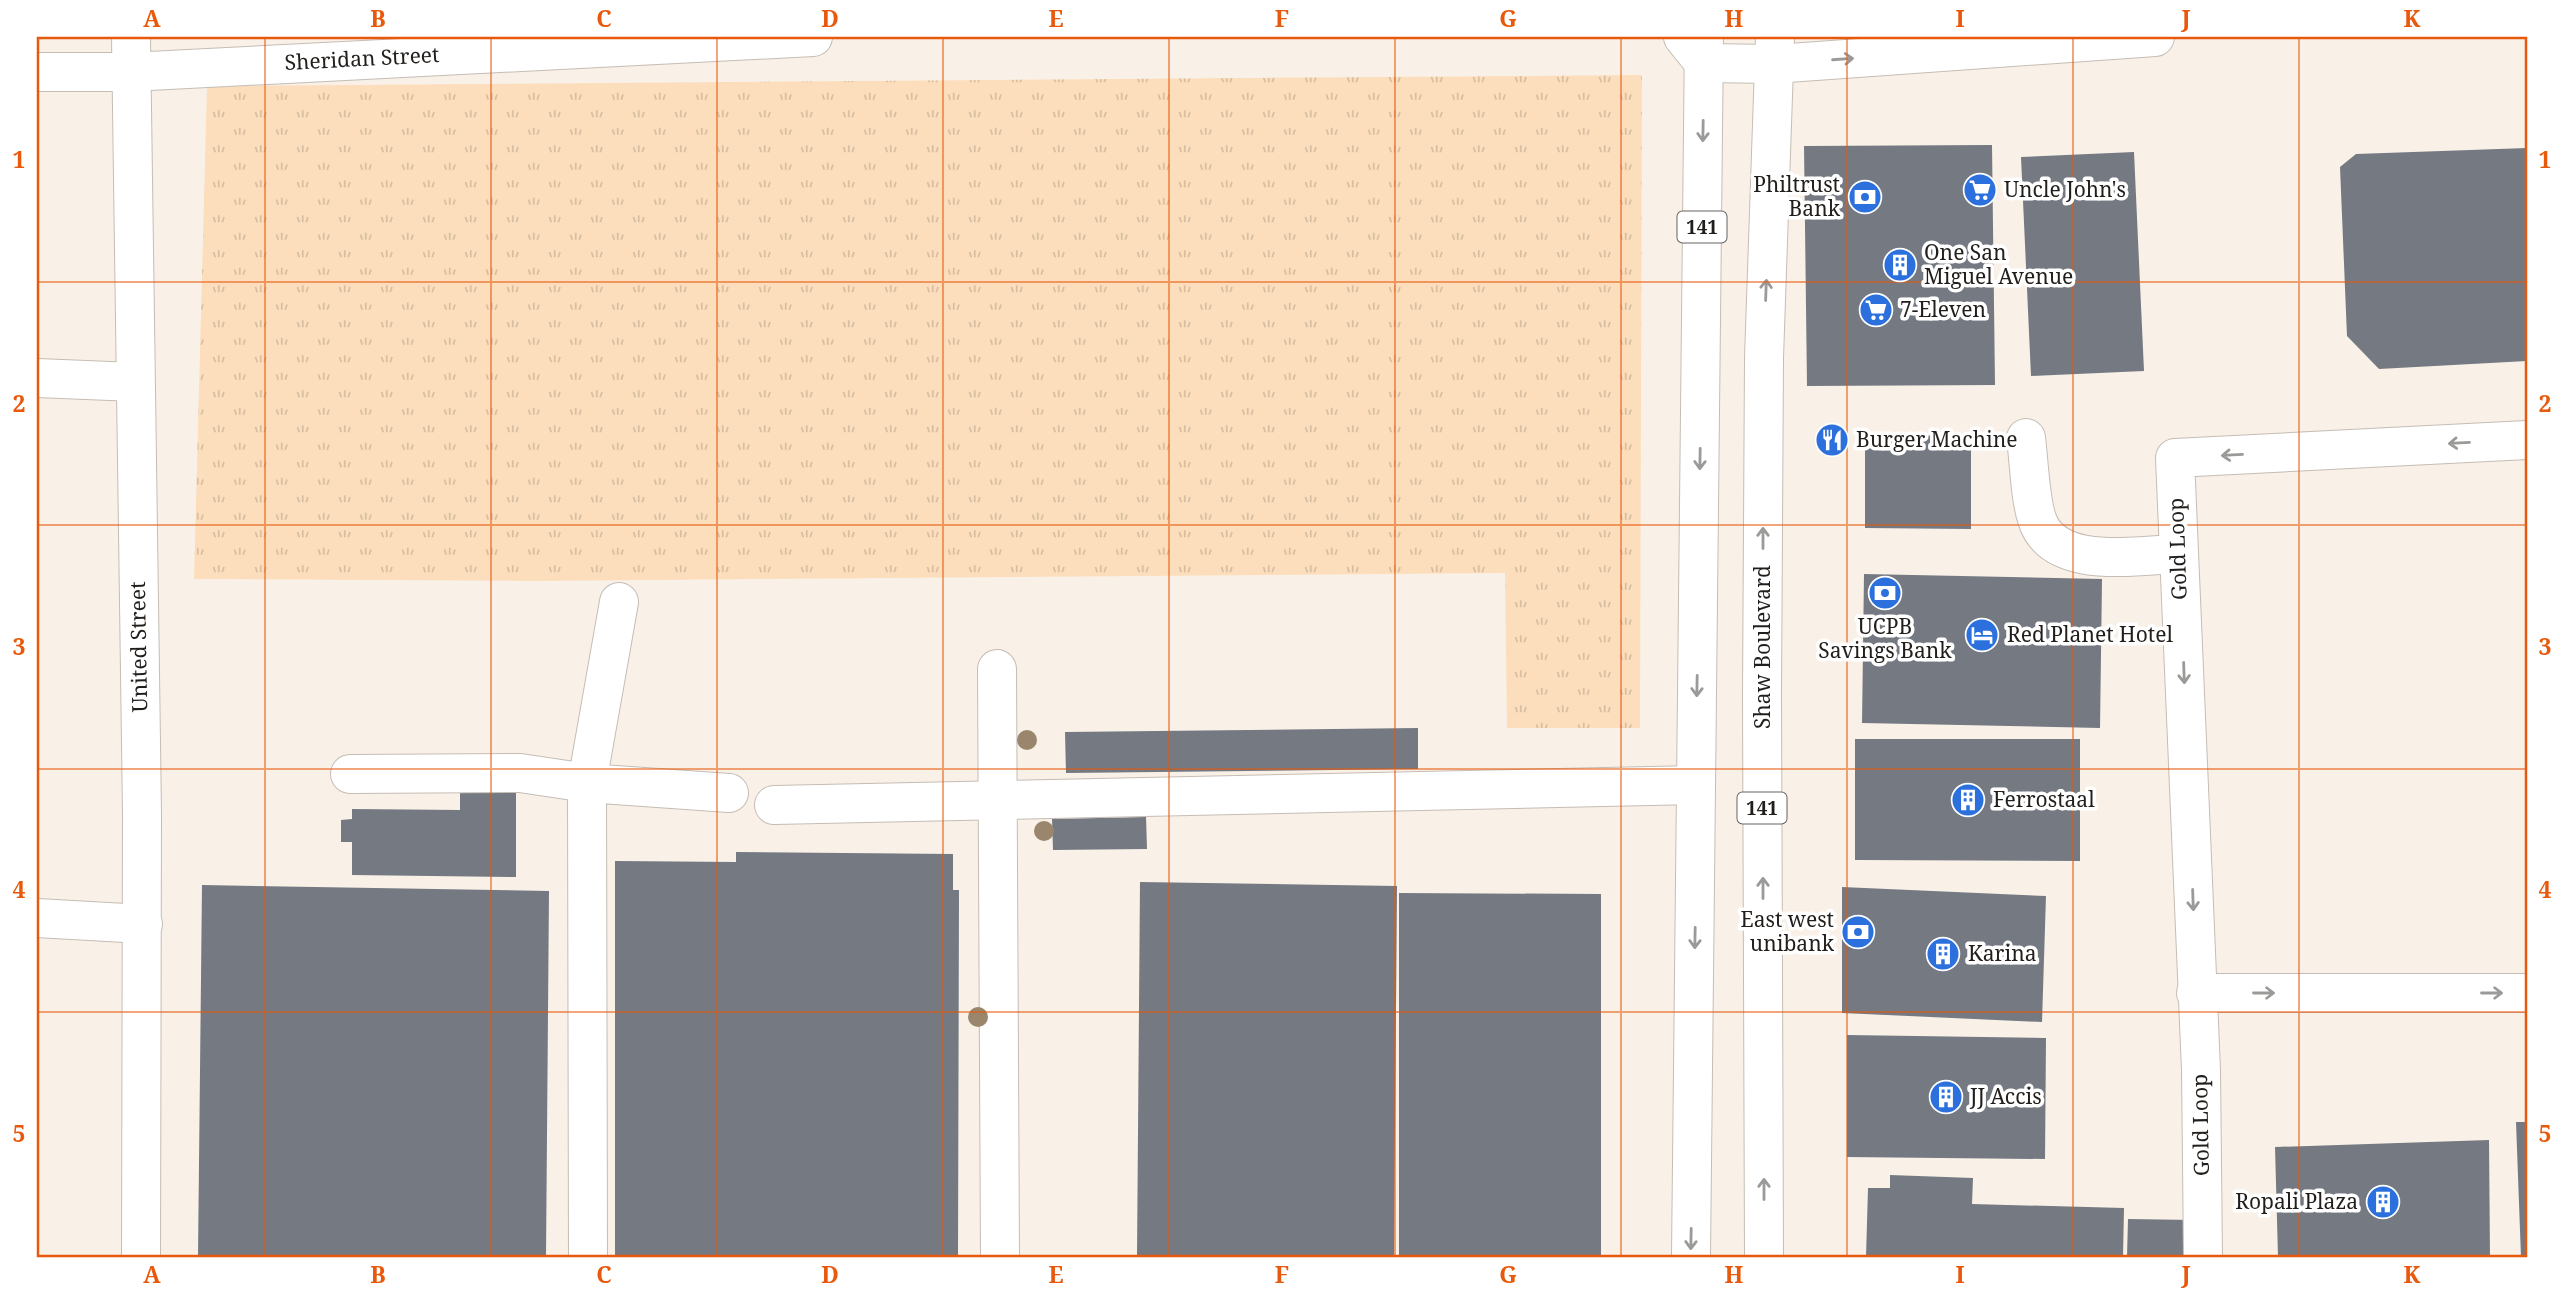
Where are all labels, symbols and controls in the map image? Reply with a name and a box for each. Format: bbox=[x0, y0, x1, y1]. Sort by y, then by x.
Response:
text: A bbox=[143, 2, 161, 34]
text: B bbox=[370, 2, 386, 34]
text: C bbox=[596, 2, 612, 34]
text: D bbox=[821, 2, 839, 34]
text: E bbox=[1048, 2, 1064, 34]
text: F bbox=[1275, 2, 1289, 34]
text: G bbox=[1499, 2, 1517, 34]
text: H bbox=[1725, 2, 1744, 34]
text: I bbox=[1955, 2, 1965, 34]
text: J bbox=[2180, 2, 2191, 34]
text: K bbox=[2404, 2, 2421, 34]
street label: Sheridan Street bbox=[284, 40, 440, 76]
one-way arrow bbox=[1831, 52, 1853, 65]
one-way arrow bbox=[1696, 119, 1710, 142]
text: 1 bbox=[13, 143, 26, 175]
text: 1 bbox=[2539, 143, 2552, 175]
place label: Philtrust Bank bbox=[1753, 170, 1841, 222]
supermarket icon: Uncle John's bbox=[1961, 171, 1999, 209]
place label: Uncle John's bbox=[2004, 175, 2126, 203]
bank icon: Philtrust Bank bbox=[1846, 178, 1884, 216]
road number: 141 bbox=[1678, 212, 1726, 243]
place label: One San Miguel Avenue bbox=[1924, 238, 2073, 290]
building icon: One San Miguel Avenue bbox=[1881, 246, 1919, 284]
one-way arrow bbox=[1760, 279, 1773, 302]
supermarket icon: 7-Eleven bbox=[1857, 291, 1895, 329]
place label: 7-Eleven bbox=[1900, 295, 1986, 323]
text: 2 bbox=[13, 387, 26, 419]
text: 2 bbox=[2539, 387, 2552, 419]
restaurant icon: Burger Machine bbox=[1813, 421, 1851, 459]
place label: Burger Machine bbox=[1856, 425, 2018, 453]
one-way arrow bbox=[2448, 437, 2471, 450]
one-way arrow bbox=[1693, 447, 1707, 470]
one-way arrow bbox=[2221, 449, 2244, 462]
street label: Gold Loop bbox=[2161, 497, 2193, 601]
one-way arrow bbox=[1756, 527, 1770, 550]
street label: Shaw Boulevard bbox=[1748, 565, 1776, 729]
bank icon: UCPB Savings Bank bbox=[1866, 574, 1904, 612]
street label: United Street bbox=[123, 581, 153, 713]
place label: UCPB Savings Bank bbox=[1818, 612, 1952, 664]
hotel icon: Red Planet Hotel bbox=[1963, 616, 2001, 654]
place label: Red Planet Hotel bbox=[2007, 620, 2173, 648]
text: 3 bbox=[13, 630, 26, 662]
text: 3 bbox=[2539, 630, 2552, 662]
one-way arrow bbox=[2177, 661, 2190, 684]
one-way arrow bbox=[1690, 675, 1704, 698]
building icon: Ferrostaal bbox=[1949, 781, 1987, 819]
place label: Ferrostaal bbox=[1993, 785, 2095, 813]
road number: 141 bbox=[1738, 792, 1786, 824]
text: 4 bbox=[13, 873, 26, 905]
text: 4 bbox=[2539, 873, 2552, 905]
one-way arrow bbox=[1756, 877, 1770, 900]
one-way arrow bbox=[2186, 889, 2199, 912]
place label: East west unibank bbox=[1741, 905, 1835, 957]
bank icon: East west unibank bbox=[1839, 913, 1877, 951]
one-way arrow bbox=[1688, 927, 1702, 950]
building icon: Karina bbox=[1924, 935, 1962, 973]
place label: Karina bbox=[1968, 939, 2037, 967]
one-way arrow bbox=[2253, 986, 2276, 1000]
one-way arrow bbox=[2480, 986, 2503, 1000]
street label: Gold Loop bbox=[2185, 1074, 2215, 1176]
building icon: JJ Accis bbox=[1927, 1078, 1965, 1116]
place label: JJ Accis bbox=[1969, 1082, 2042, 1110]
text: 5 bbox=[13, 1117, 26, 1149]
text: 5 bbox=[2539, 1117, 2552, 1149]
one-way arrow bbox=[1757, 1178, 1771, 1201]
building icon: Ropali Plaza bbox=[2364, 1183, 2402, 1221]
place label: Ropali Plaza bbox=[2235, 1187, 2358, 1215]
one-way arrow bbox=[1685, 1228, 1698, 1251]
text: A bbox=[143, 1258, 161, 1290]
text: B bbox=[370, 1258, 386, 1290]
text: C bbox=[596, 1258, 612, 1290]
text: D bbox=[821, 1258, 839, 1290]
text: E bbox=[1048, 1258, 1064, 1290]
text: F bbox=[1275, 1258, 1289, 1290]
text: G bbox=[1499, 1258, 1517, 1290]
text: H bbox=[1725, 1258, 1744, 1290]
text: I bbox=[1955, 1258, 1965, 1290]
text: J bbox=[2180, 1258, 2191, 1290]
text: K bbox=[2404, 1258, 2421, 1290]

